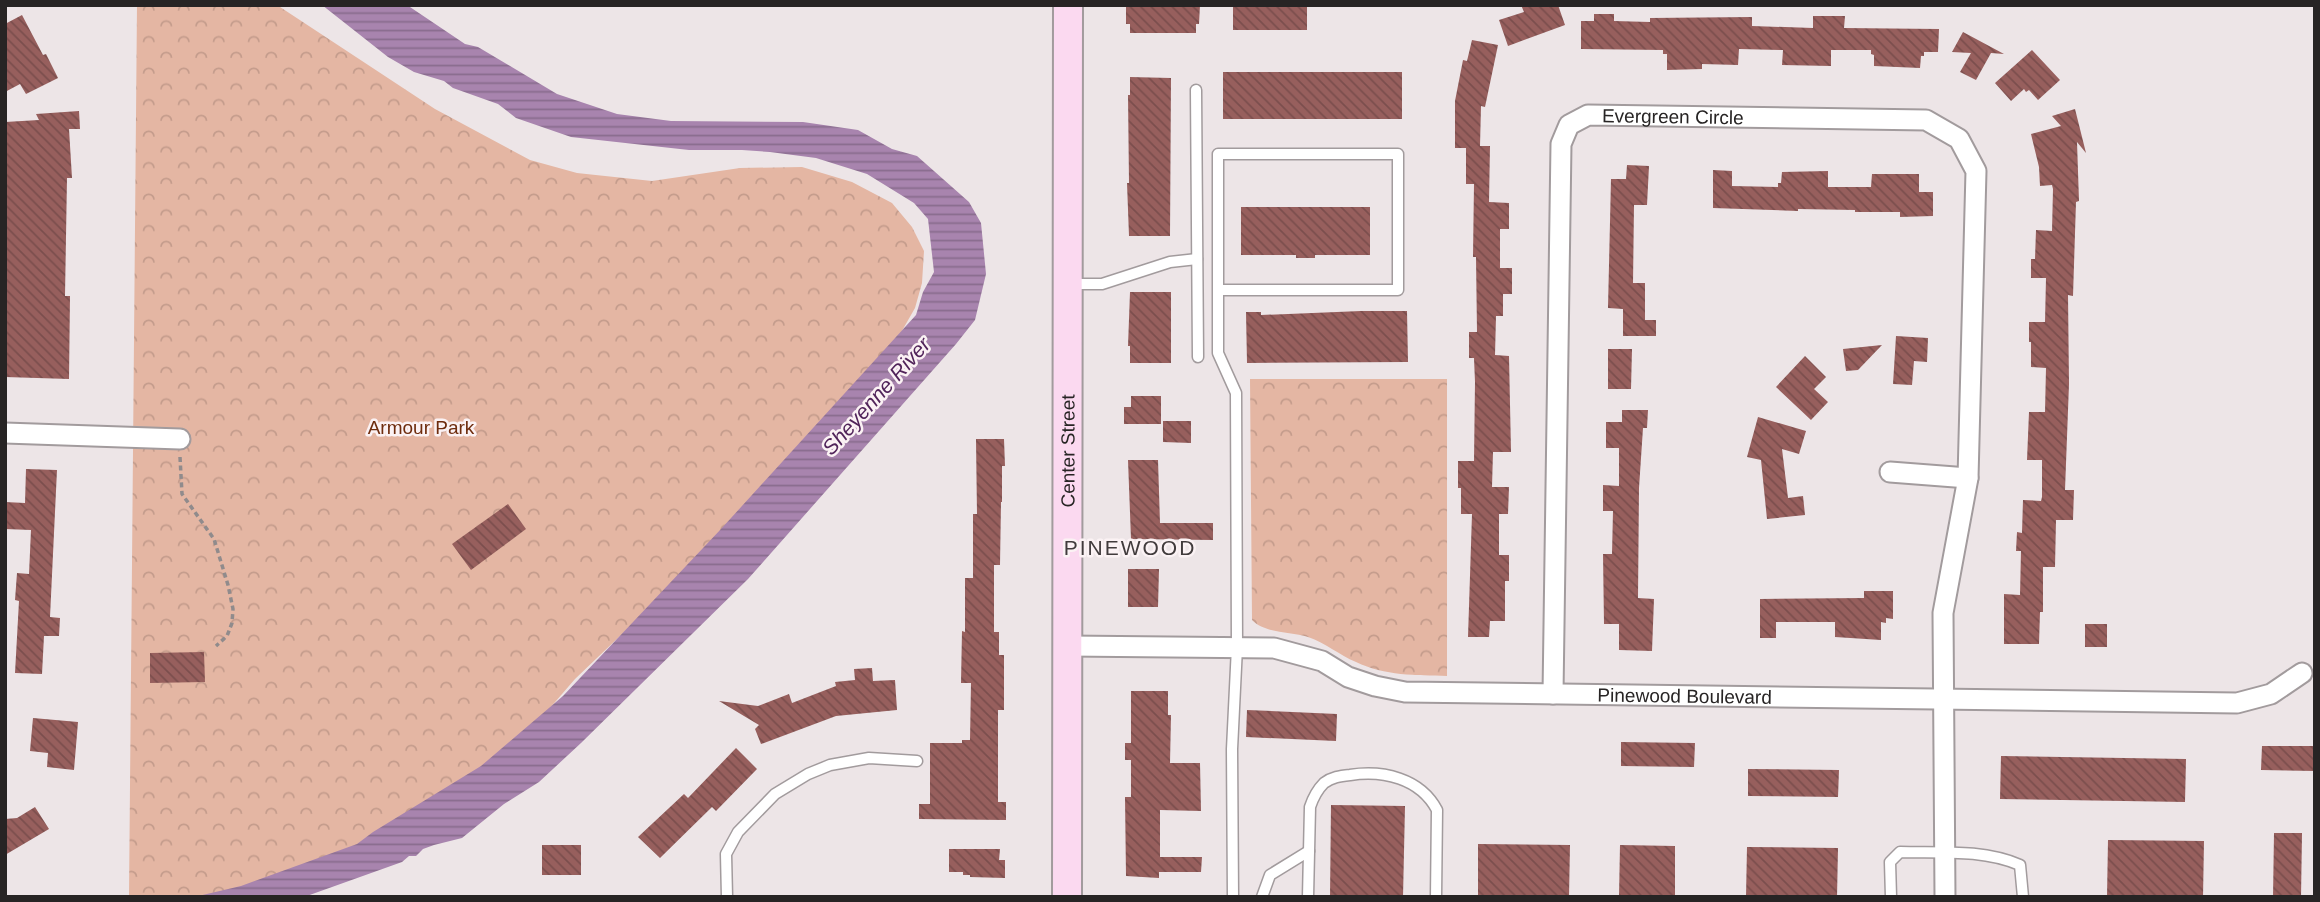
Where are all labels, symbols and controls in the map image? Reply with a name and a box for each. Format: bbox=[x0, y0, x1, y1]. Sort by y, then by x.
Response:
street label: Evergreen Circle bbox=[1602, 105, 1744, 128]
water label: Sheyenne River bbox=[817, 332, 935, 459]
street label: Center Street bbox=[1057, 394, 1078, 508]
park label: Armour Park bbox=[368, 417, 475, 438]
district label: PINEWOOD bbox=[1064, 536, 1196, 559]
street label: Pinewood Boulevard bbox=[1597, 684, 1772, 707]

